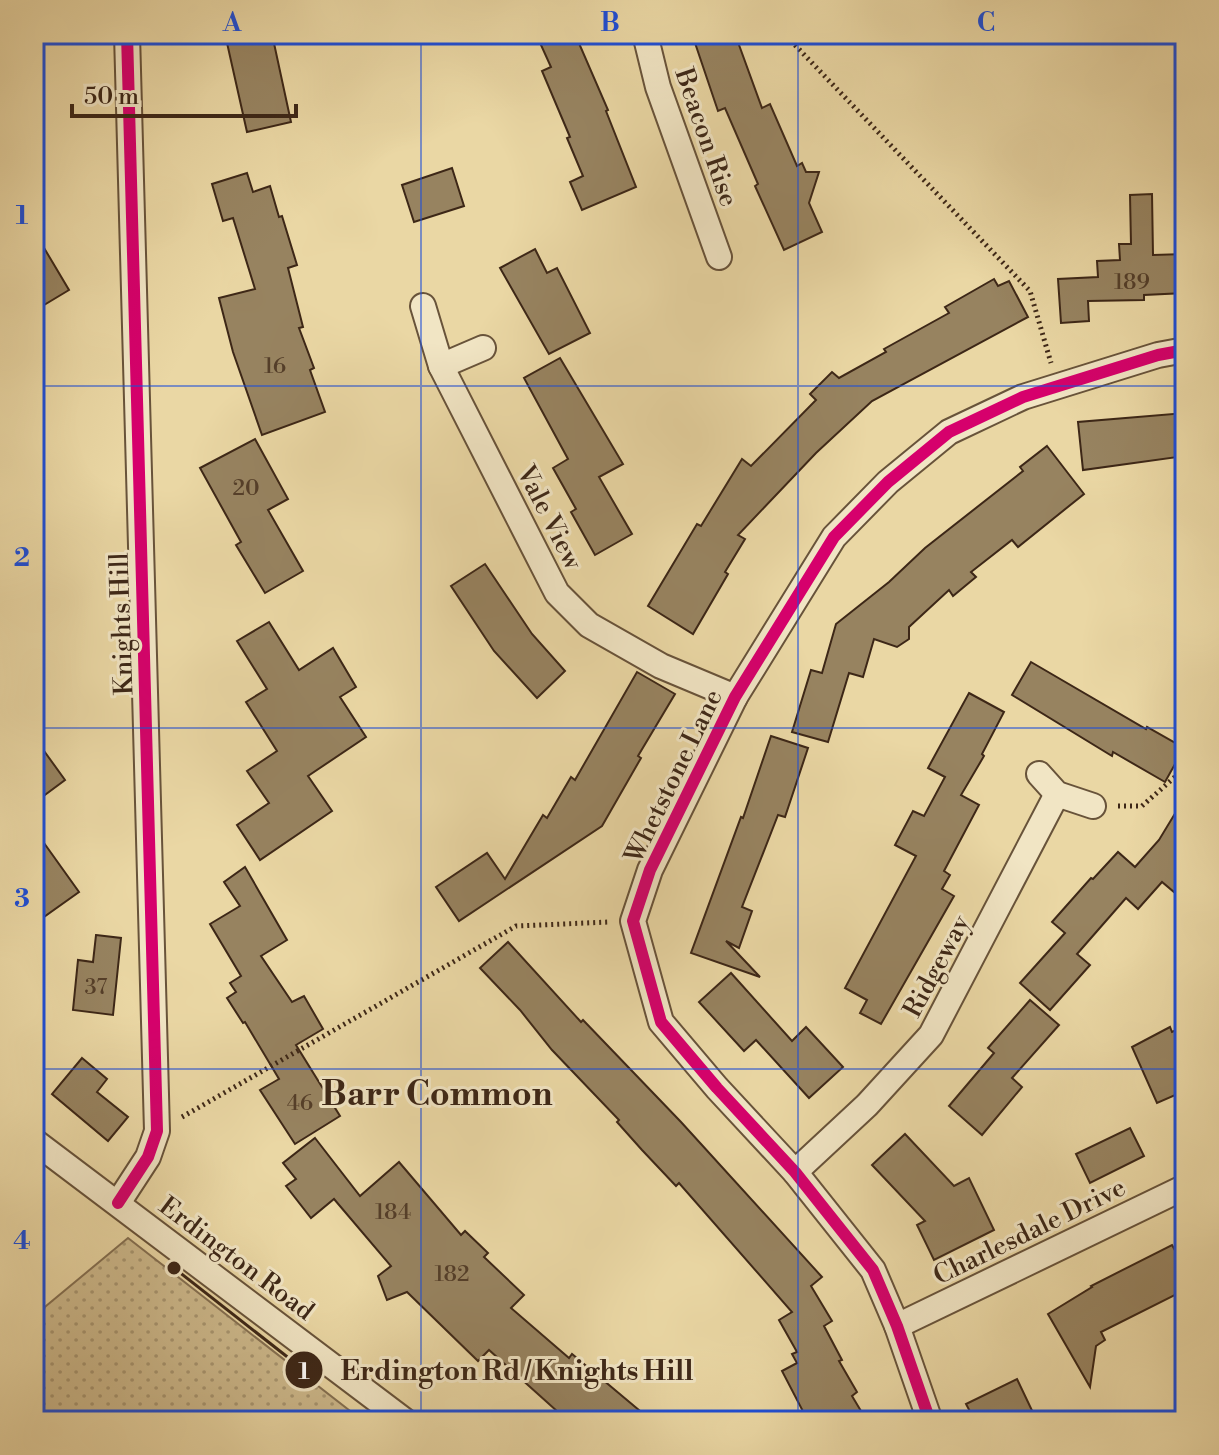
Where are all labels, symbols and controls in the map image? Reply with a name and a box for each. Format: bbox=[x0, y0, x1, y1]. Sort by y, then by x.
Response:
text: A bbox=[222, 7, 242, 39]
text: B bbox=[600, 7, 620, 39]
text: C bbox=[977, 7, 995, 39]
street label: Beacon Rise bbox=[667, 63, 745, 211]
scale bar bbox=[72, 68, 296, 118]
text: 50 m bbox=[84, 82, 139, 112]
text: 1 bbox=[16, 200, 29, 232]
house number: 189 bbox=[1114, 269, 1150, 296]
house number: 16 bbox=[264, 353, 286, 380]
street label: Vale View bbox=[509, 459, 589, 576]
house number: 20 bbox=[232, 475, 260, 502]
text: 2 bbox=[14, 542, 30, 574]
street label: Knights Hill bbox=[104, 552, 140, 696]
street label: Whetstone Lane bbox=[618, 684, 730, 870]
text: 3 bbox=[14, 883, 30, 915]
street label: Ridgeway bbox=[897, 910, 977, 1023]
house number: 37 bbox=[85, 974, 107, 1001]
district label: Barr Common bbox=[321, 1074, 553, 1116]
house number: 46 bbox=[287, 1090, 313, 1117]
street label: Charlesdale Drive bbox=[928, 1172, 1131, 1292]
street label: Erdington Road bbox=[153, 1190, 320, 1328]
house number: 184 bbox=[375, 1199, 411, 1226]
text: 4 bbox=[13, 1225, 31, 1257]
house number: 182 bbox=[434, 1261, 470, 1288]
callout: Erdington Rd / Knights Hill bbox=[284, 1344, 709, 1396]
text: Erdington Rd / Knights Hill bbox=[341, 1354, 694, 1389]
text: 1 bbox=[298, 1357, 310, 1387]

